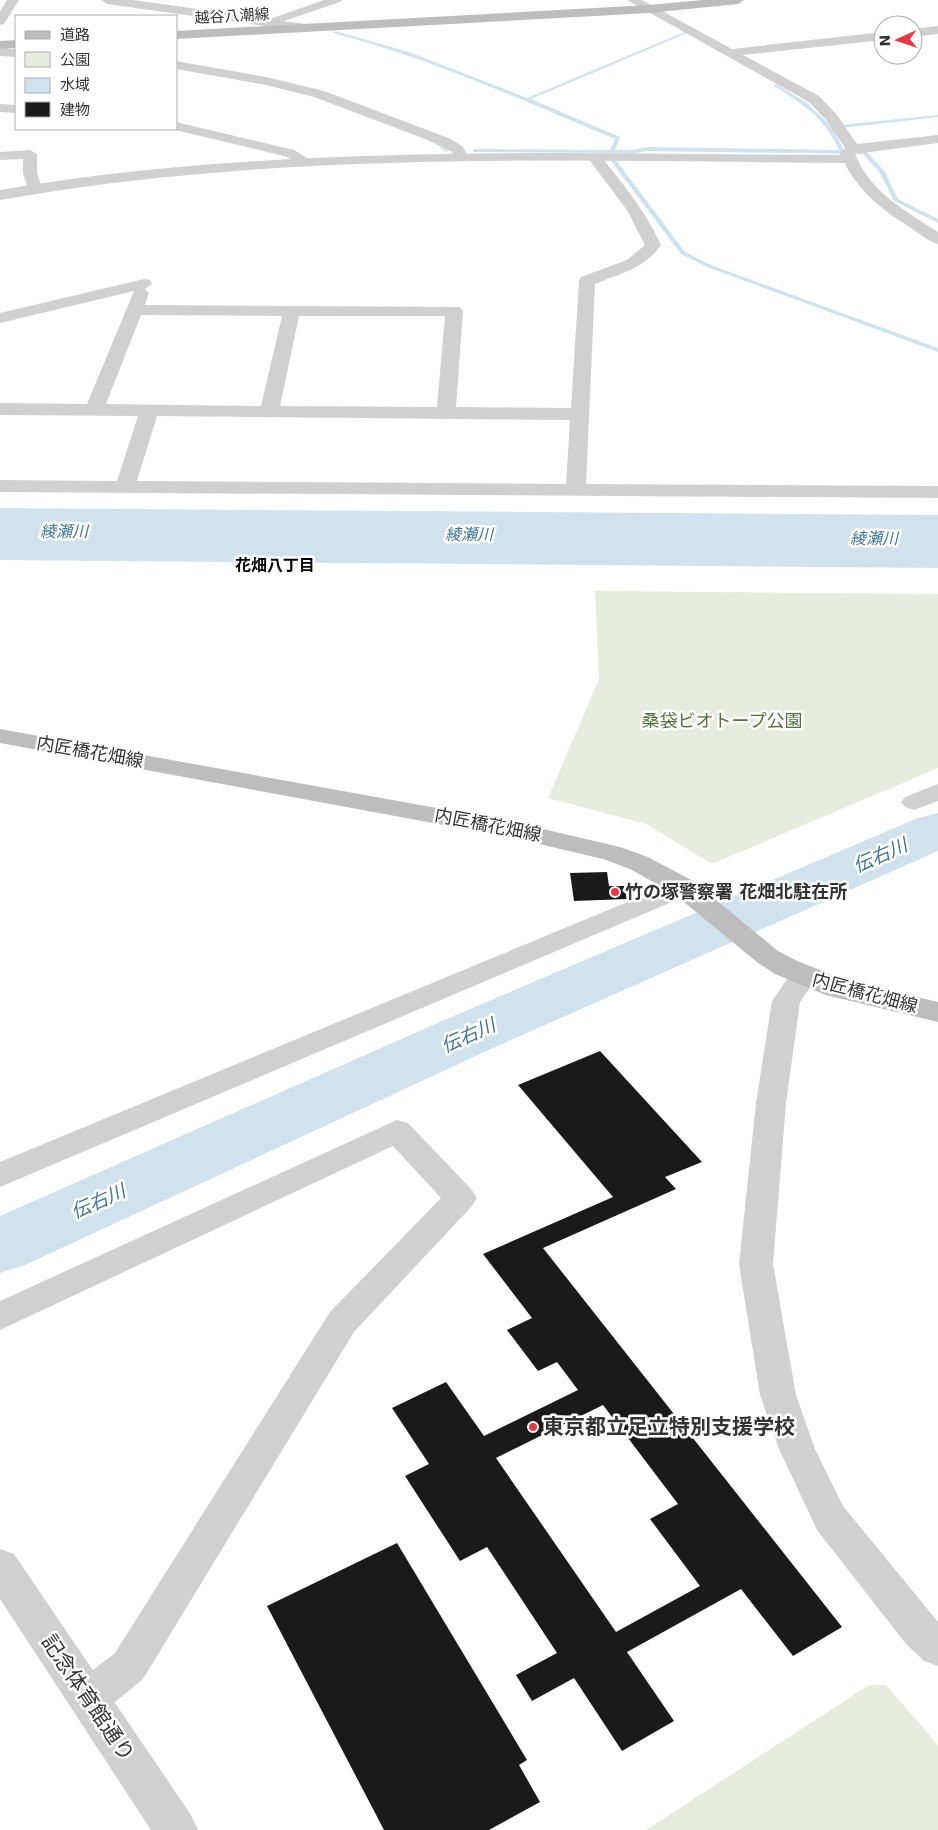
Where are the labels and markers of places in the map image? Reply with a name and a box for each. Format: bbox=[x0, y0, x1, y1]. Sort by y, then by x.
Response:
place label: 竹の塚警察署 花畑北駐在所 bbox=[625, 881, 847, 902]
marker: 竹の塚警察署 花畑北駐在所 bbox=[609, 886, 621, 898]
place label: 東京都立足立特別支援学校 bbox=[543, 1415, 795, 1439]
marker: 東京都立足立特別支援学校 bbox=[527, 1421, 539, 1433]

